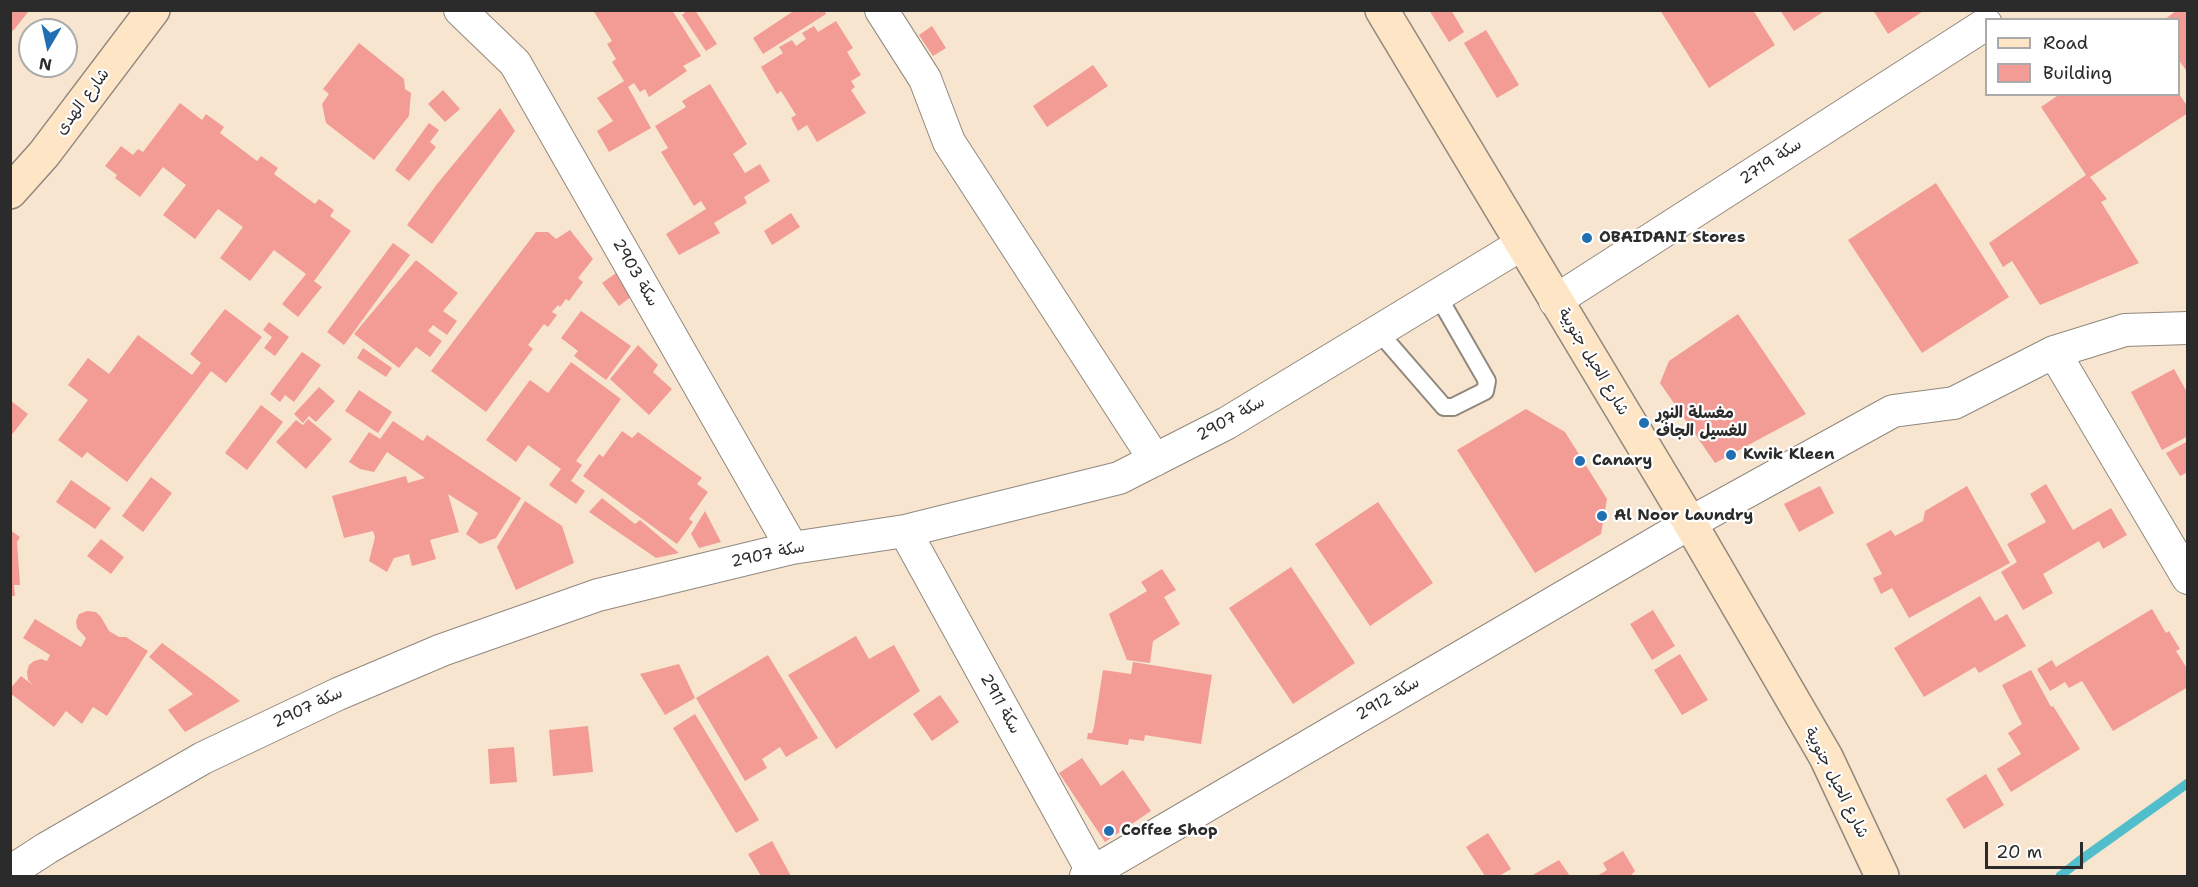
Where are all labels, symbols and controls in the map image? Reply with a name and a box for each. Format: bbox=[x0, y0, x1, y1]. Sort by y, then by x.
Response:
north arrow bbox=[18, 18, 78, 78]
legend bbox=[1985, 18, 2180, 96]
text: Road bbox=[2043, 31, 2088, 55]
text: N bbox=[38, 53, 53, 76]
text: Building bbox=[2043, 61, 2112, 85]
street label: شارع الهدى bbox=[52, 65, 114, 139]
street label: سكة 2719 bbox=[1736, 135, 1806, 189]
place label: OBAIDANI Stores bbox=[1599, 228, 1745, 248]
marker: OBAIDANI Stores bbox=[1580, 231, 1594, 245]
street label: سكة 2903 bbox=[608, 236, 662, 310]
street label: شارع الحيل جنوبية bbox=[1553, 305, 1633, 419]
street label: سكة 2907 bbox=[1194, 392, 1268, 446]
place label: مغسلة النور للغسيل الجاف bbox=[1656, 404, 1747, 442]
marker: مغسلة النور للغسيل الجاف bbox=[1637, 416, 1651, 430]
place label: Kwik Kleen bbox=[1743, 445, 1835, 465]
marker: Kwik Kleen bbox=[1724, 448, 1738, 462]
place label: Canary bbox=[1592, 451, 1652, 471]
marker: Canary bbox=[1573, 454, 1587, 468]
place label: Al Noor Laundry bbox=[1614, 506, 1753, 526]
marker: Al Noor Laundry bbox=[1595, 509, 1609, 523]
street label: سكة 2907 bbox=[729, 538, 807, 572]
street label: سكة 2911 bbox=[976, 671, 1024, 737]
street label: سكة 2912 bbox=[1353, 673, 1423, 725]
street label: سكة 2907 bbox=[270, 683, 346, 733]
street label: شارع الحيل جنوبية bbox=[1800, 724, 1872, 842]
place label: Coffee Shop bbox=[1121, 821, 1218, 841]
marker: Coffee Shop bbox=[1102, 824, 1116, 838]
scale bar bbox=[1988, 830, 2086, 868]
text: 20 m bbox=[1996, 840, 2042, 864]

